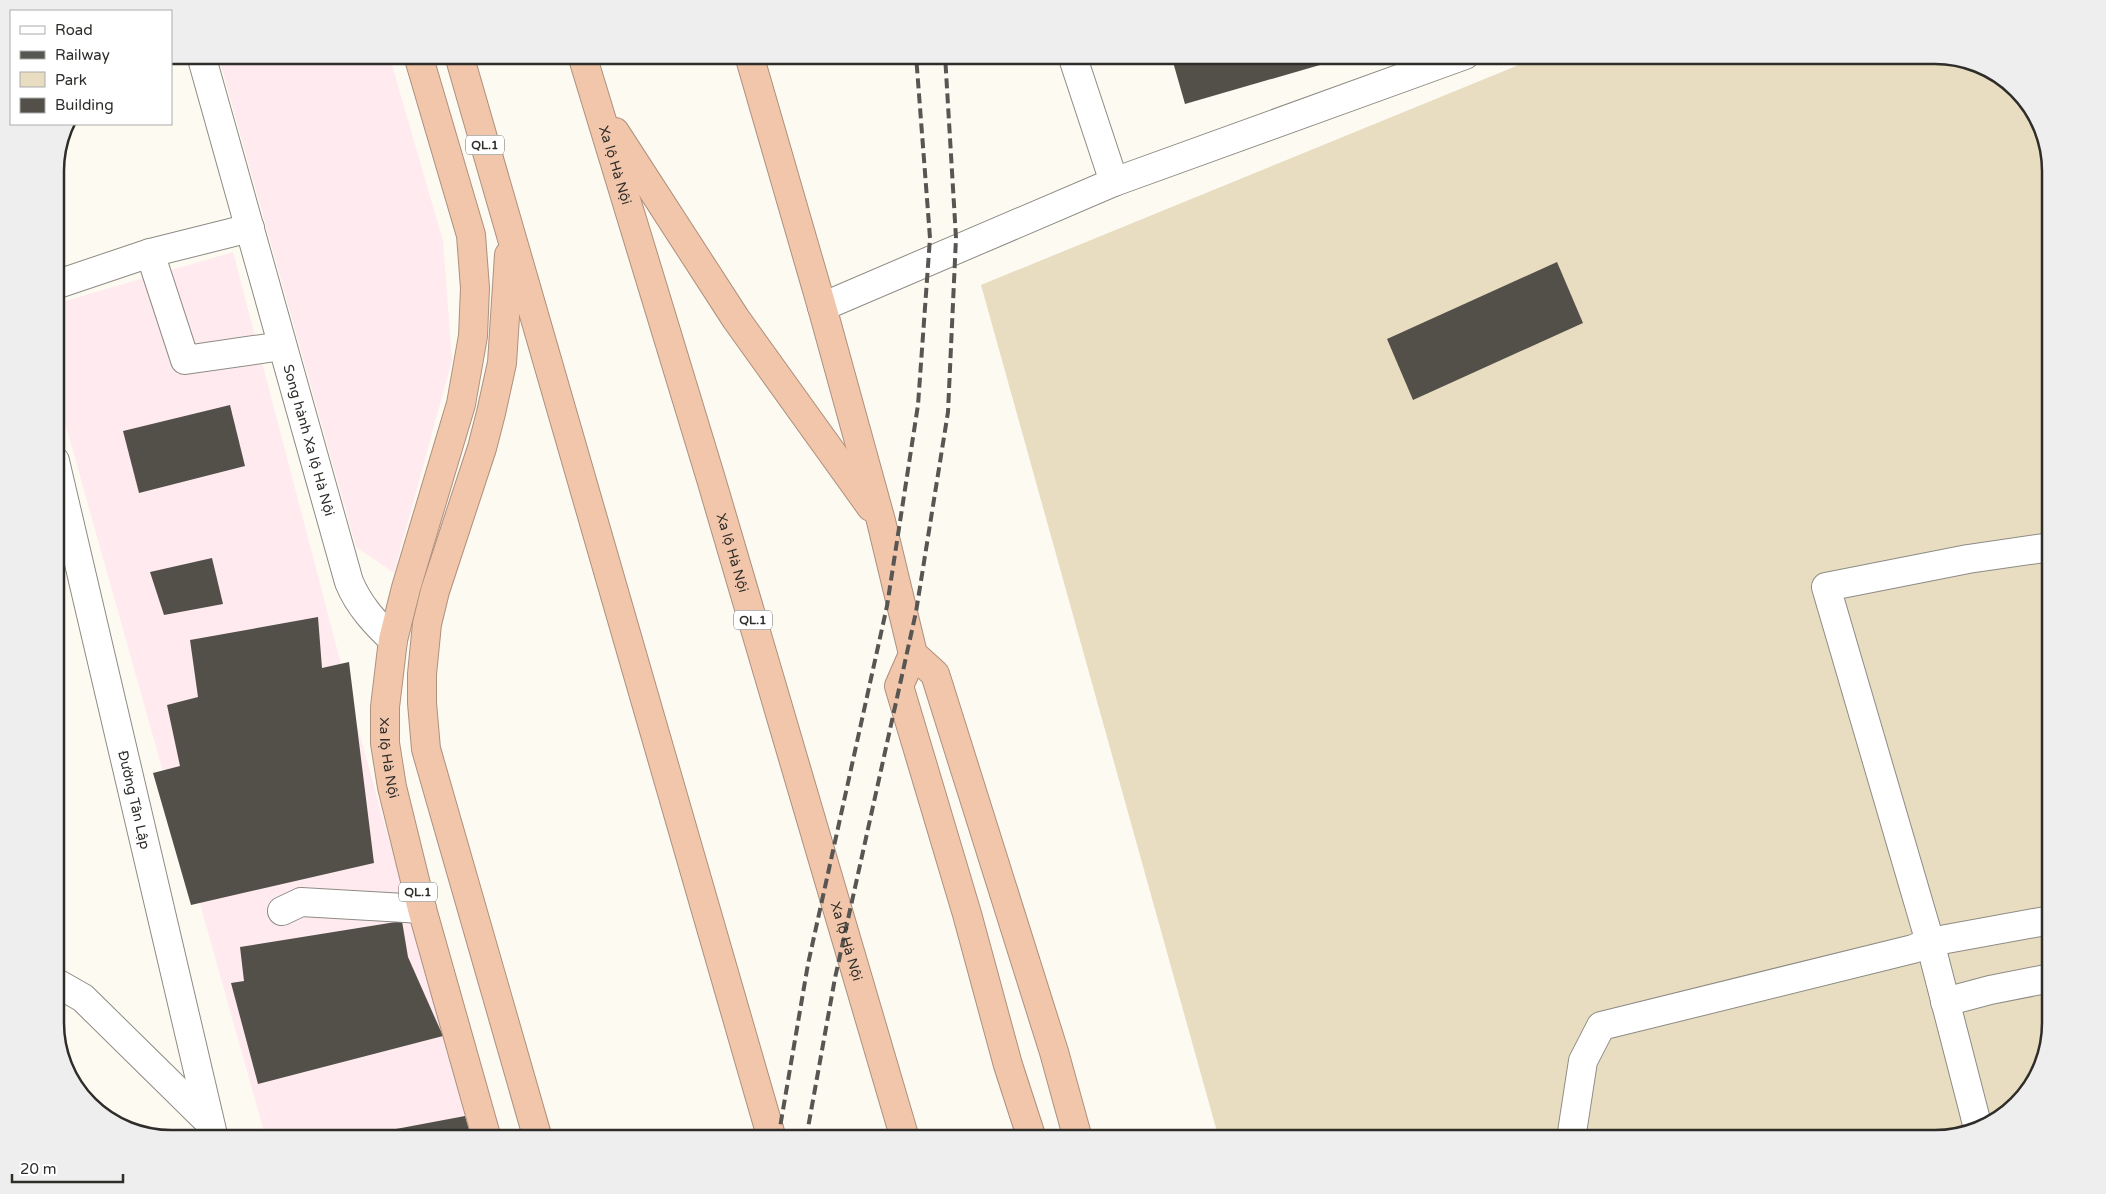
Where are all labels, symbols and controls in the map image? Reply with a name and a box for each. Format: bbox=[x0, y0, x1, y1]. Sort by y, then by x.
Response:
legend bbox=[10, 10, 172, 125]
text: Road bbox=[55, 21, 93, 39]
text: Railway bbox=[55, 46, 110, 64]
text: Park bbox=[55, 71, 87, 89]
text: Building bbox=[55, 96, 114, 114]
street label: Xa lộ Hà Nội bbox=[595, 124, 635, 207]
road number: QL.1 bbox=[466, 136, 504, 154]
street label: Song hành Xa lộ Hà Nội bbox=[280, 362, 339, 518]
street label: Xa lộ Hà Nội bbox=[713, 511, 752, 594]
road number: QL.1 bbox=[734, 610, 772, 630]
street label: Xa lộ Hà Nội bbox=[376, 717, 403, 800]
street label: Đường Tân Lập bbox=[115, 749, 154, 851]
road number: QL.1 bbox=[399, 882, 437, 902]
street label: Xa lộ Hà Nội bbox=[827, 900, 867, 983]
scale bar bbox=[12, 1152, 124, 1184]
text: 20 m bbox=[20, 1160, 57, 1178]

